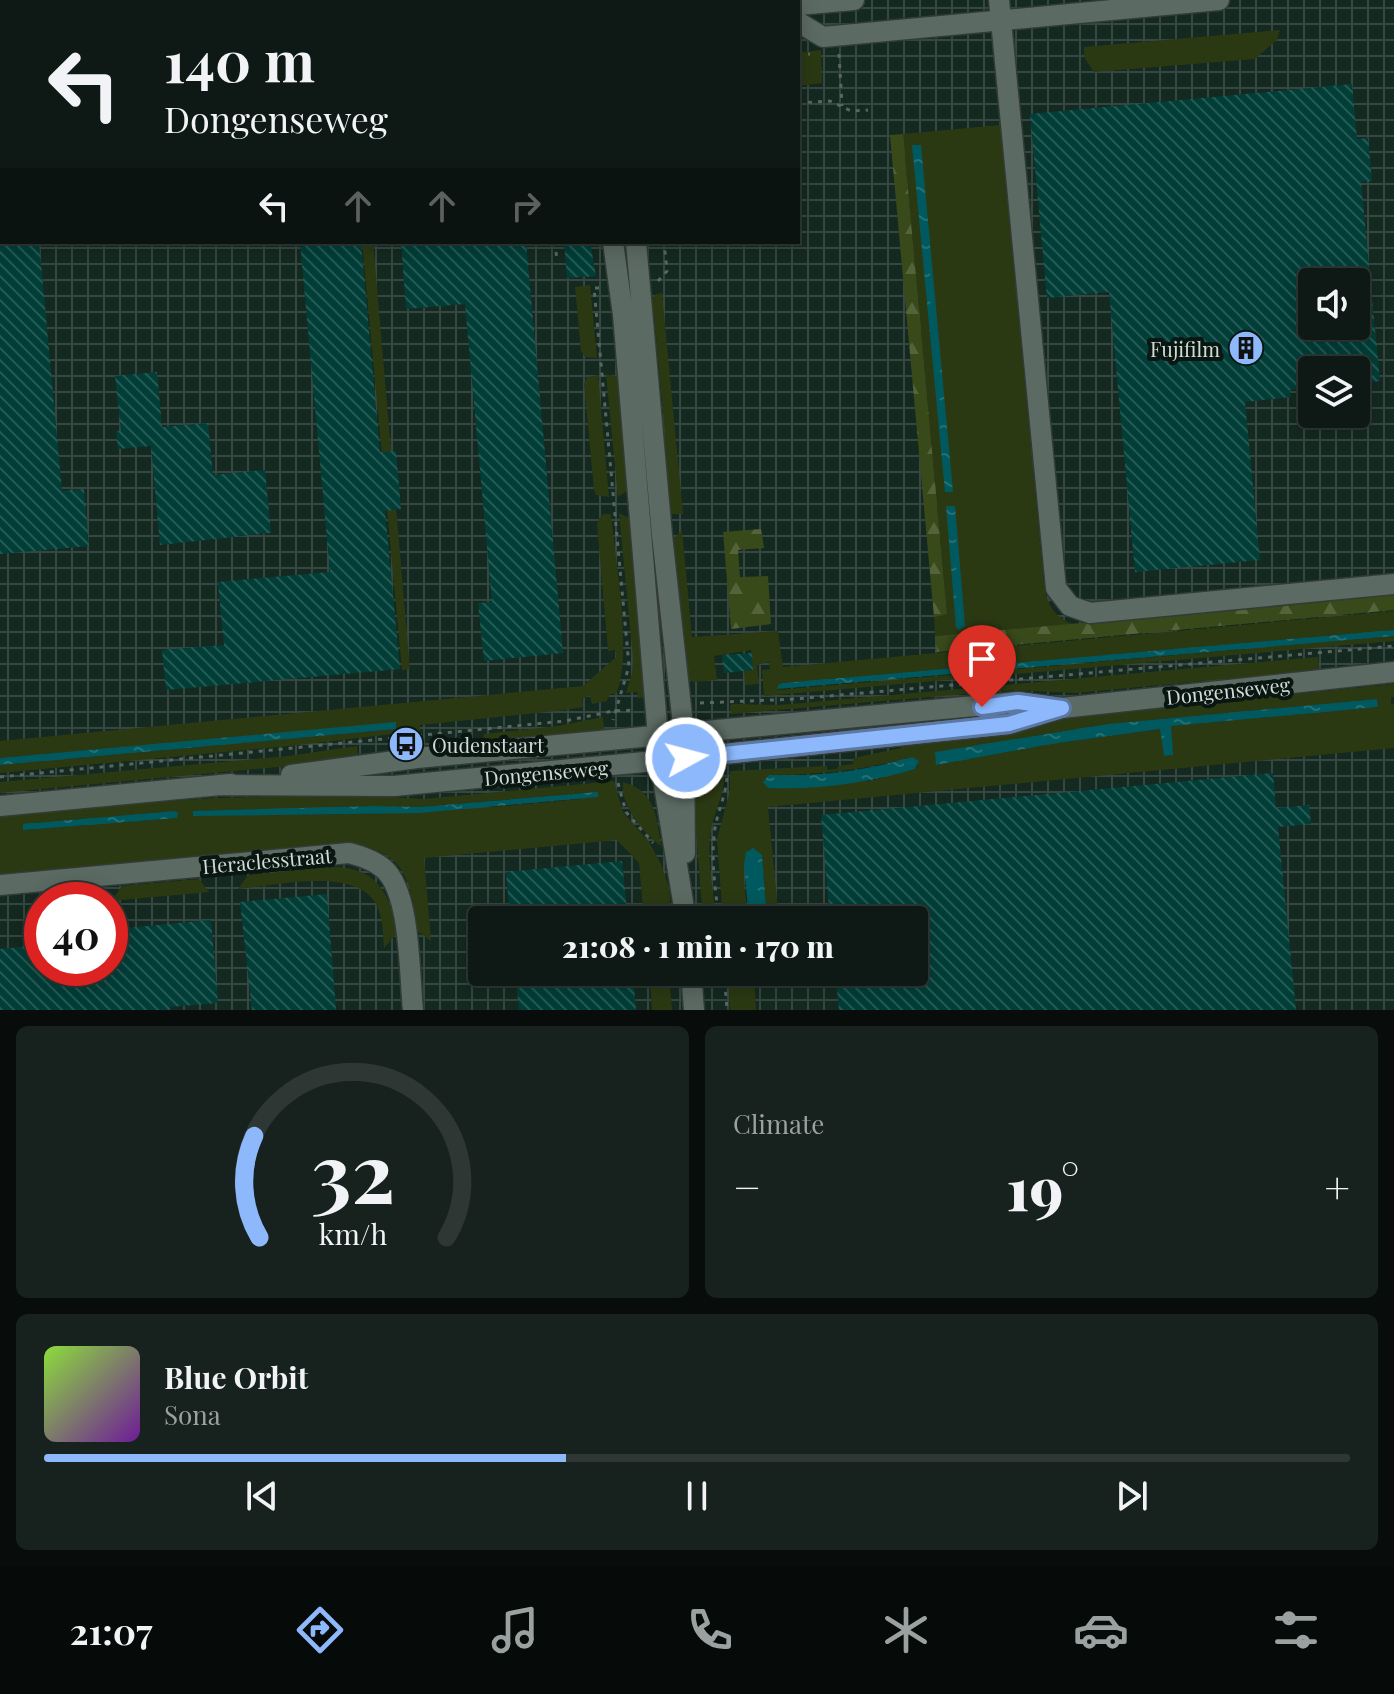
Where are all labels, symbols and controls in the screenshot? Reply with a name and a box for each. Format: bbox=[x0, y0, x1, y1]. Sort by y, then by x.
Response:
text: 140 m bbox=[164, 22, 315, 97]
icon: left bbox=[32, 32, 136, 136]
text: Dongenseweg bbox=[164, 94, 388, 142]
icon: left bbox=[252, 184, 296, 228]
icon: ahead bbox=[336, 184, 380, 228]
icon: ahead bbox=[420, 184, 464, 228]
icon: right bbox=[504, 184, 548, 228]
map controls bbox=[1298, 268, 1370, 428]
button: sound bbox=[1298, 268, 1370, 340]
building icon: Fujifilm bbox=[1227, 329, 1265, 367]
place label: Fujifilm bbox=[1150, 335, 1220, 362]
button: layers bbox=[1298, 356, 1370, 428]
pin bbox=[948, 625, 1016, 707]
icon: arrive bbox=[960, 637, 1004, 681]
street label: Dongenseweg bbox=[1165, 670, 1292, 710]
position arrow bbox=[644, 716, 728, 800]
bus stop icon: Oudenstaart bbox=[387, 725, 425, 763]
place label: Oudenstaart bbox=[432, 731, 545, 758]
street label: Dongenseweg bbox=[483, 753, 610, 791]
street label: Heraclesstraat bbox=[201, 841, 334, 879]
speed limit sign: 40 bbox=[24, 882, 128, 986]
text: 21:08 · 1 min · 170 m bbox=[562, 926, 834, 966]
text: Climate bbox=[733, 1106, 824, 1141]
text: 32 bbox=[310, 1114, 395, 1225]
text: 19° bbox=[1006, 1146, 1079, 1226]
text: − bbox=[733, 1156, 761, 1215]
text: + bbox=[1324, 1156, 1350, 1215]
text: km/h bbox=[318, 1214, 387, 1252]
text: Blue Orbit bbox=[164, 1357, 308, 1397]
text: Sona bbox=[164, 1397, 221, 1432]
icon: previous bbox=[240, 1474, 284, 1518]
icon: pause bbox=[675, 1474, 719, 1518]
icon: next bbox=[1110, 1474, 1154, 1518]
icon: directions bbox=[292, 1602, 348, 1658]
icon: music bbox=[487, 1602, 543, 1658]
icon: phone bbox=[682, 1602, 738, 1658]
icon: climate bbox=[878, 1602, 934, 1658]
icon: car bbox=[1073, 1602, 1129, 1658]
icon: filters bbox=[1268, 1602, 1324, 1658]
text: 21:07 bbox=[70, 1606, 152, 1654]

